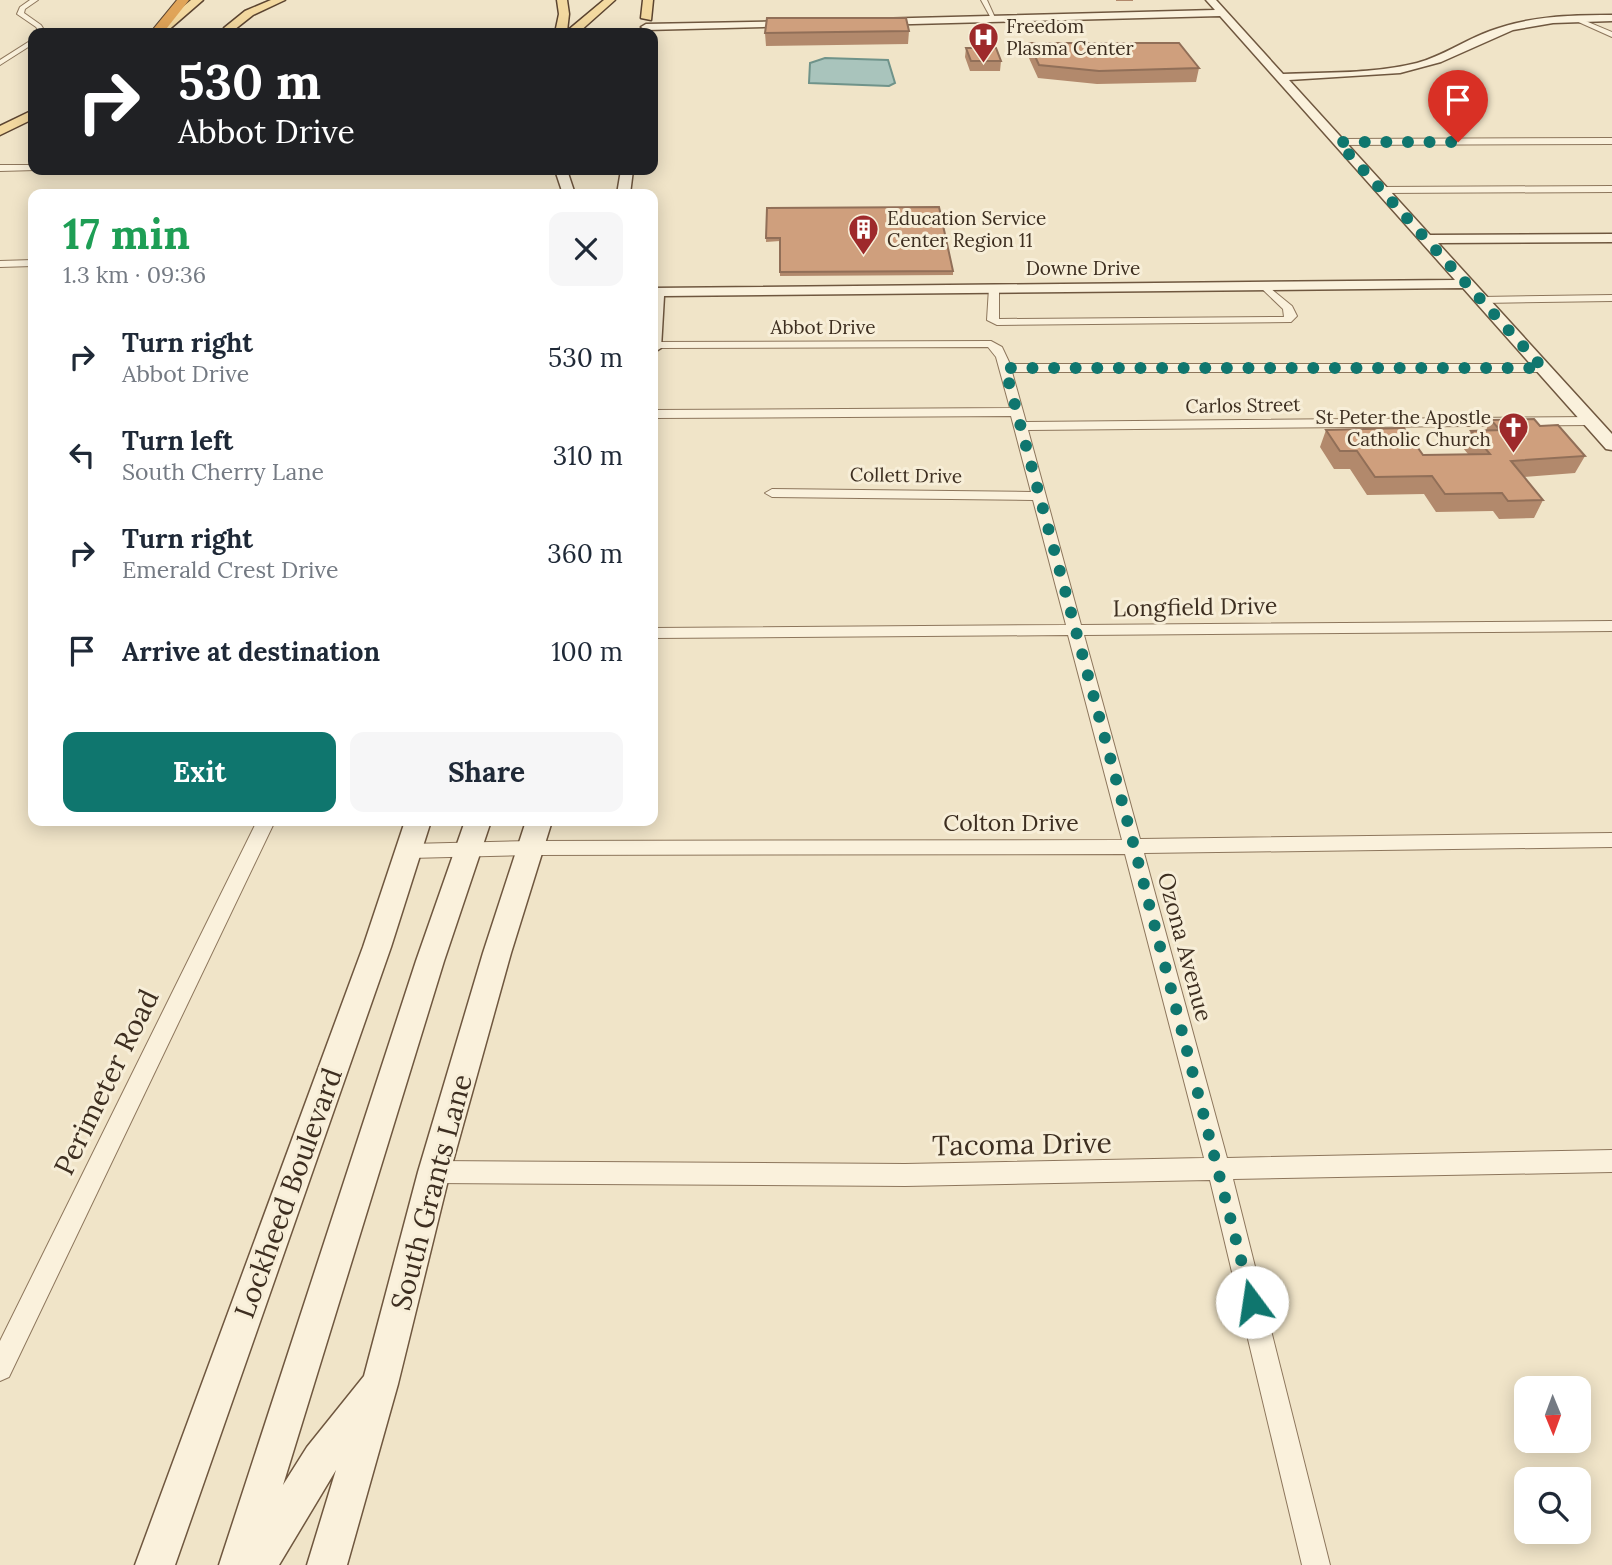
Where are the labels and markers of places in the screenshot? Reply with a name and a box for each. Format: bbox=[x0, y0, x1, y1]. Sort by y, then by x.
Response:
place label: Freedom Plasma Center bbox=[1006, 14, 1135, 60]
hospital icon: Freedom Plasma Center bbox=[966, 20, 1000, 64]
pin bbox=[1428, 70, 1488, 142]
place label: Education Service Center Region 11 bbox=[887, 206, 1046, 252]
building icon: Education Service Center Region 11 bbox=[847, 212, 881, 256]
place label: St Peter the Apostle Catholic Church bbox=[1316, 405, 1491, 451]
church icon: St Peter the Apostle Catholic Church bbox=[1497, 411, 1531, 455]

